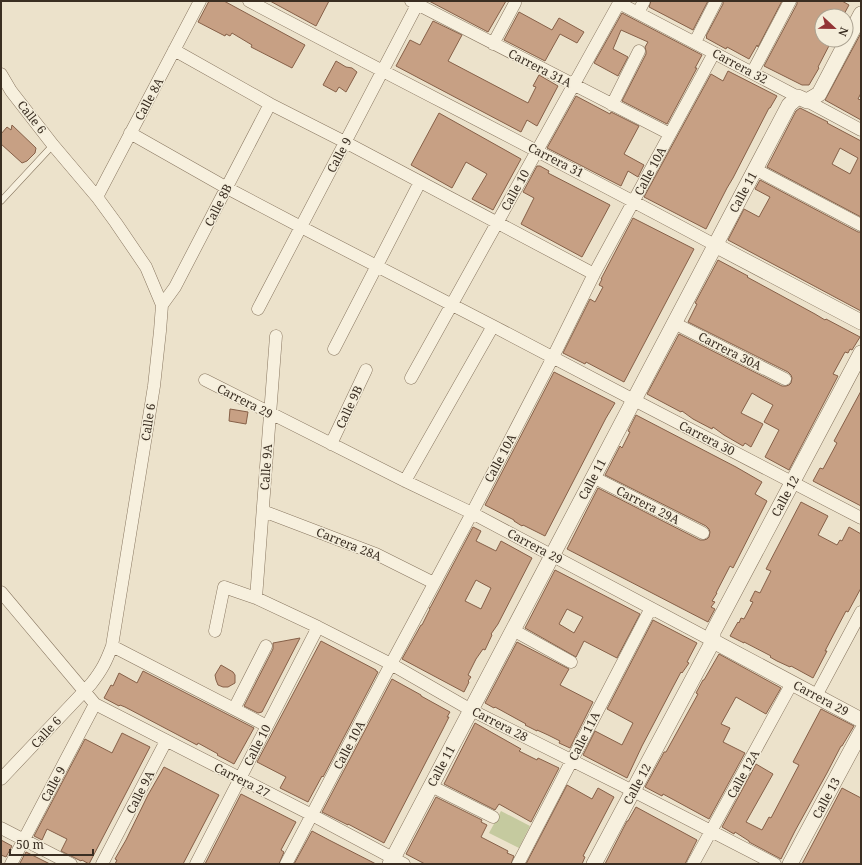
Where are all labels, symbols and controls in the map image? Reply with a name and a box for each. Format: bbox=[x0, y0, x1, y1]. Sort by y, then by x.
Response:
north arrow bbox=[814, 8, 854, 48]
text: N bbox=[835, 25, 852, 39]
street label: Carrera 32 bbox=[709, 44, 771, 88]
street label: Carrera 31A bbox=[505, 45, 575, 91]
street label: Calle 8A bbox=[131, 74, 168, 123]
street label: Calle 6 bbox=[14, 97, 51, 137]
street label: Calle 9 bbox=[323, 134, 355, 176]
street label: Carrera 31 bbox=[525, 139, 587, 181]
street label: Calle 10A bbox=[630, 143, 670, 198]
street label: Calle 10 bbox=[497, 166, 533, 214]
street label: Calle 11 bbox=[725, 168, 761, 216]
street label: Calle 8B bbox=[200, 181, 236, 229]
street label: Carrera 30A bbox=[695, 328, 765, 374]
street label: Carrera 29 bbox=[214, 380, 276, 422]
street label: Calle 9B bbox=[332, 383, 366, 431]
street label: Calle 6 bbox=[137, 402, 159, 442]
street label: Carrera 30 bbox=[676, 417, 738, 459]
street label: Calle 10A bbox=[480, 430, 520, 485]
street label: Calle 9A bbox=[256, 443, 276, 491]
street label: Calle 11 bbox=[574, 455, 610, 503]
street label: Calle 12 bbox=[767, 472, 803, 520]
street label: Carrera 29A bbox=[613, 482, 683, 528]
street label: Carrera 28A bbox=[314, 523, 385, 565]
street label: Carrera 29 bbox=[504, 524, 566, 568]
street label: Carrera 29 bbox=[790, 676, 852, 720]
street label: Carrera 28 bbox=[469, 703, 531, 745]
street label: Calle 11A bbox=[564, 708, 604, 763]
street label: Calle 6 bbox=[27, 712, 65, 752]
street label: Calle 10A bbox=[329, 717, 369, 772]
street label: Calle 10 bbox=[239, 721, 275, 769]
street label: Calle 11 bbox=[423, 742, 459, 790]
street label: Calle 12A bbox=[723, 746, 764, 801]
street label: Carrera 27 bbox=[211, 759, 273, 801]
street label: Calle 12 bbox=[619, 760, 655, 808]
street label: Calle 9 bbox=[37, 763, 69, 805]
street label: Calle 9A bbox=[122, 767, 158, 816]
street label: Calle 13 bbox=[808, 774, 844, 822]
scale bar bbox=[10, 831, 93, 857]
text: 50 m bbox=[16, 836, 44, 853]

